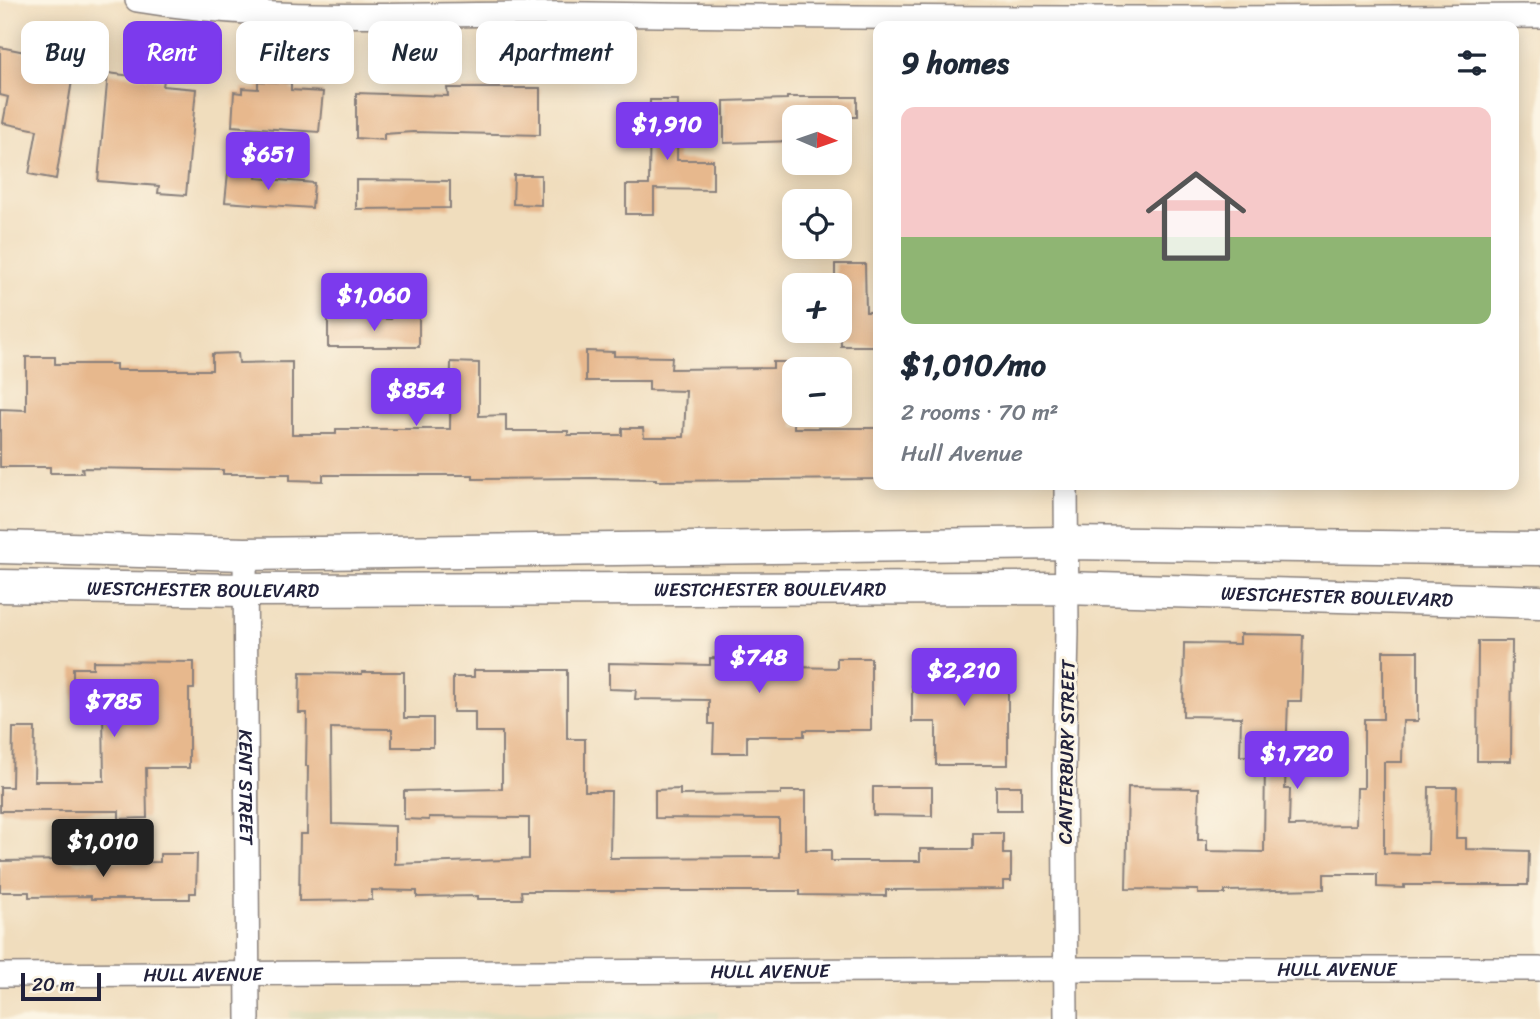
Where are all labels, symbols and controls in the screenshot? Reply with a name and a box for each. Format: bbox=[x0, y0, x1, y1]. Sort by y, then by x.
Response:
chip: Buy bbox=[21, 21, 109, 84]
chip: Rent bbox=[123, 21, 222, 84]
chip: Filters bbox=[236, 21, 354, 84]
chip: New bbox=[368, 21, 462, 84]
chip: Apartment bbox=[476, 21, 637, 84]
text: 9 homes bbox=[901, 36, 1009, 90]
icon: filters bbox=[1453, 44, 1491, 82]
pin: $1,910 bbox=[610, 102, 724, 162]
text: $1,910 bbox=[632, 104, 702, 145]
north arrow bbox=[782, 105, 852, 175]
map controls bbox=[782, 105, 852, 427]
pin: $651 bbox=[227, 132, 309, 192]
text: $651 bbox=[242, 134, 294, 175]
icon: home bbox=[1133, 153, 1259, 279]
button: locate bbox=[782, 189, 852, 259]
button: + bbox=[782, 273, 852, 343]
pin: $1,060 bbox=[317, 274, 431, 333]
text: $1,060 bbox=[337, 275, 411, 316]
text: $1,010/mo bbox=[901, 338, 1046, 392]
button: − bbox=[782, 357, 852, 427]
pin: $854 bbox=[375, 368, 457, 428]
text: $854 bbox=[387, 370, 445, 411]
text: 2 rooms · 70 m² bbox=[901, 392, 1059, 433]
text: Hull Avenue bbox=[901, 433, 1023, 474]
street label: WESTCHESTER BOULEVARD bbox=[87, 571, 320, 607]
street label: WESTCHESTER BOULEVARD bbox=[654, 572, 887, 606]
street label: WESTCHESTER BOULEVARD bbox=[1220, 577, 1454, 616]
pin: $748 bbox=[718, 636, 800, 695]
text: $748 bbox=[731, 637, 787, 678]
pin: $2,210 bbox=[907, 648, 1021, 708]
text: $2,210 bbox=[928, 650, 1000, 691]
street label: CANTERBURY STREET bbox=[1048, 659, 1085, 844]
pin: $785 bbox=[73, 680, 155, 739]
text: $785 bbox=[86, 681, 142, 722]
street label: KENT STREET bbox=[229, 729, 263, 846]
pin: $1,720 bbox=[1240, 732, 1354, 791]
text: $1,720 bbox=[1261, 733, 1333, 774]
pin: $1,010 bbox=[46, 820, 160, 879]
text: $1,010 bbox=[68, 821, 138, 862]
street label: HULL AVENUE bbox=[1277, 953, 1398, 986]
street label: HULL AVENUE bbox=[710, 954, 831, 988]
street label: HULL AVENUE bbox=[143, 958, 264, 991]
text: 20 m bbox=[32, 968, 75, 1001]
scale bar bbox=[21, 970, 102, 1002]

